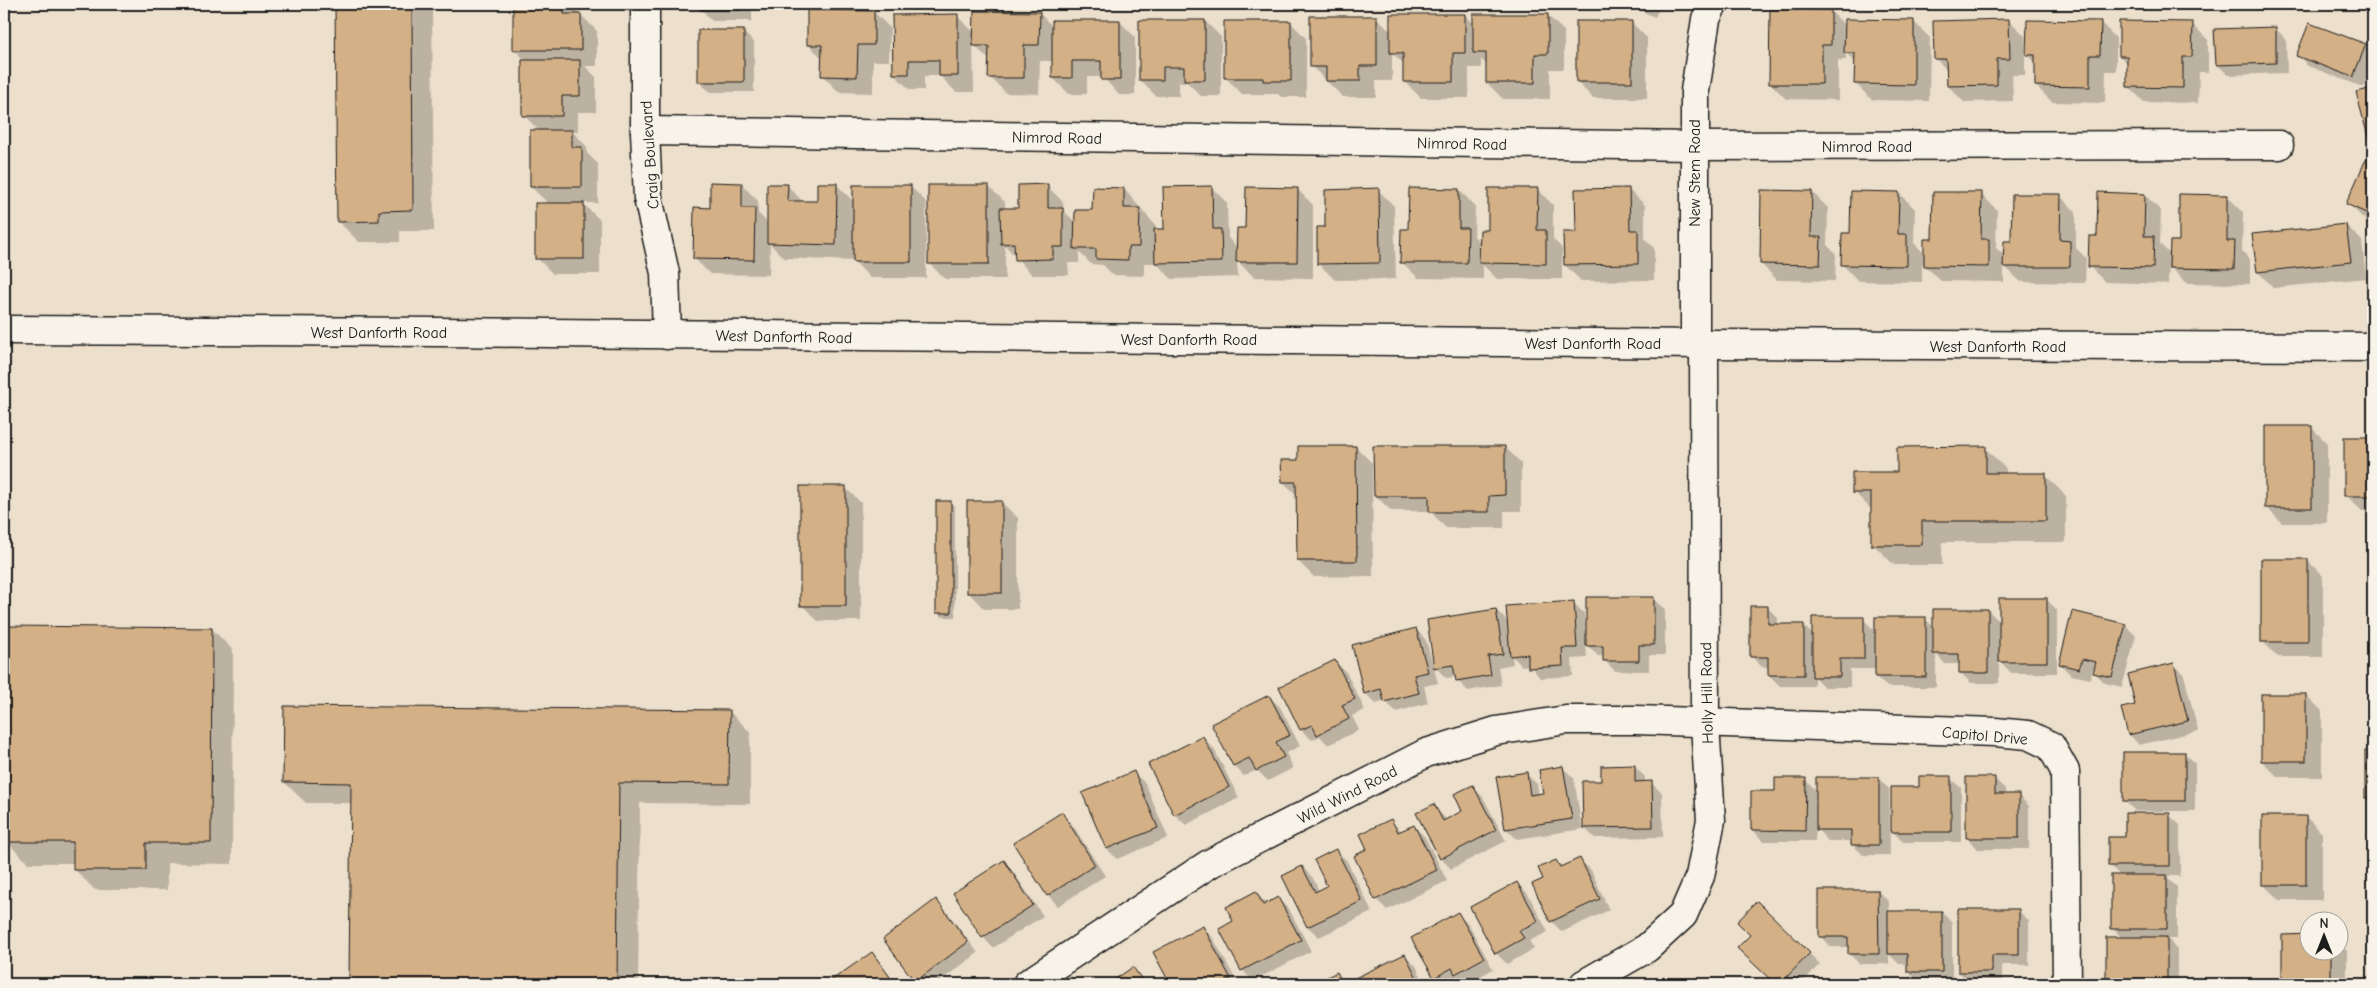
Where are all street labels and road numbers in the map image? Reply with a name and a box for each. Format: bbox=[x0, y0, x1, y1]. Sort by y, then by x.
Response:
street label: Craig Boulevard bbox=[637, 100, 663, 210]
street label: New Stem Road bbox=[1686, 119, 1704, 227]
street label: Nimrod Road bbox=[1012, 128, 1102, 148]
street label: Nimrod Road bbox=[1417, 134, 1507, 154]
street label: Nimrod Road bbox=[1822, 138, 1912, 156]
street label: West Danforth Road bbox=[311, 324, 447, 342]
street label: West Danforth Road bbox=[716, 327, 852, 347]
street label: West Danforth Road bbox=[1121, 331, 1257, 349]
street label: West Danforth Road bbox=[1525, 335, 1661, 353]
street label: West Danforth Road bbox=[1930, 338, 2066, 356]
street label: Holly Hill Road bbox=[1697, 642, 1717, 744]
street label: Capitol Drive bbox=[1941, 723, 2029, 749]
street label: Wild Wind Road bbox=[1295, 762, 1400, 828]

